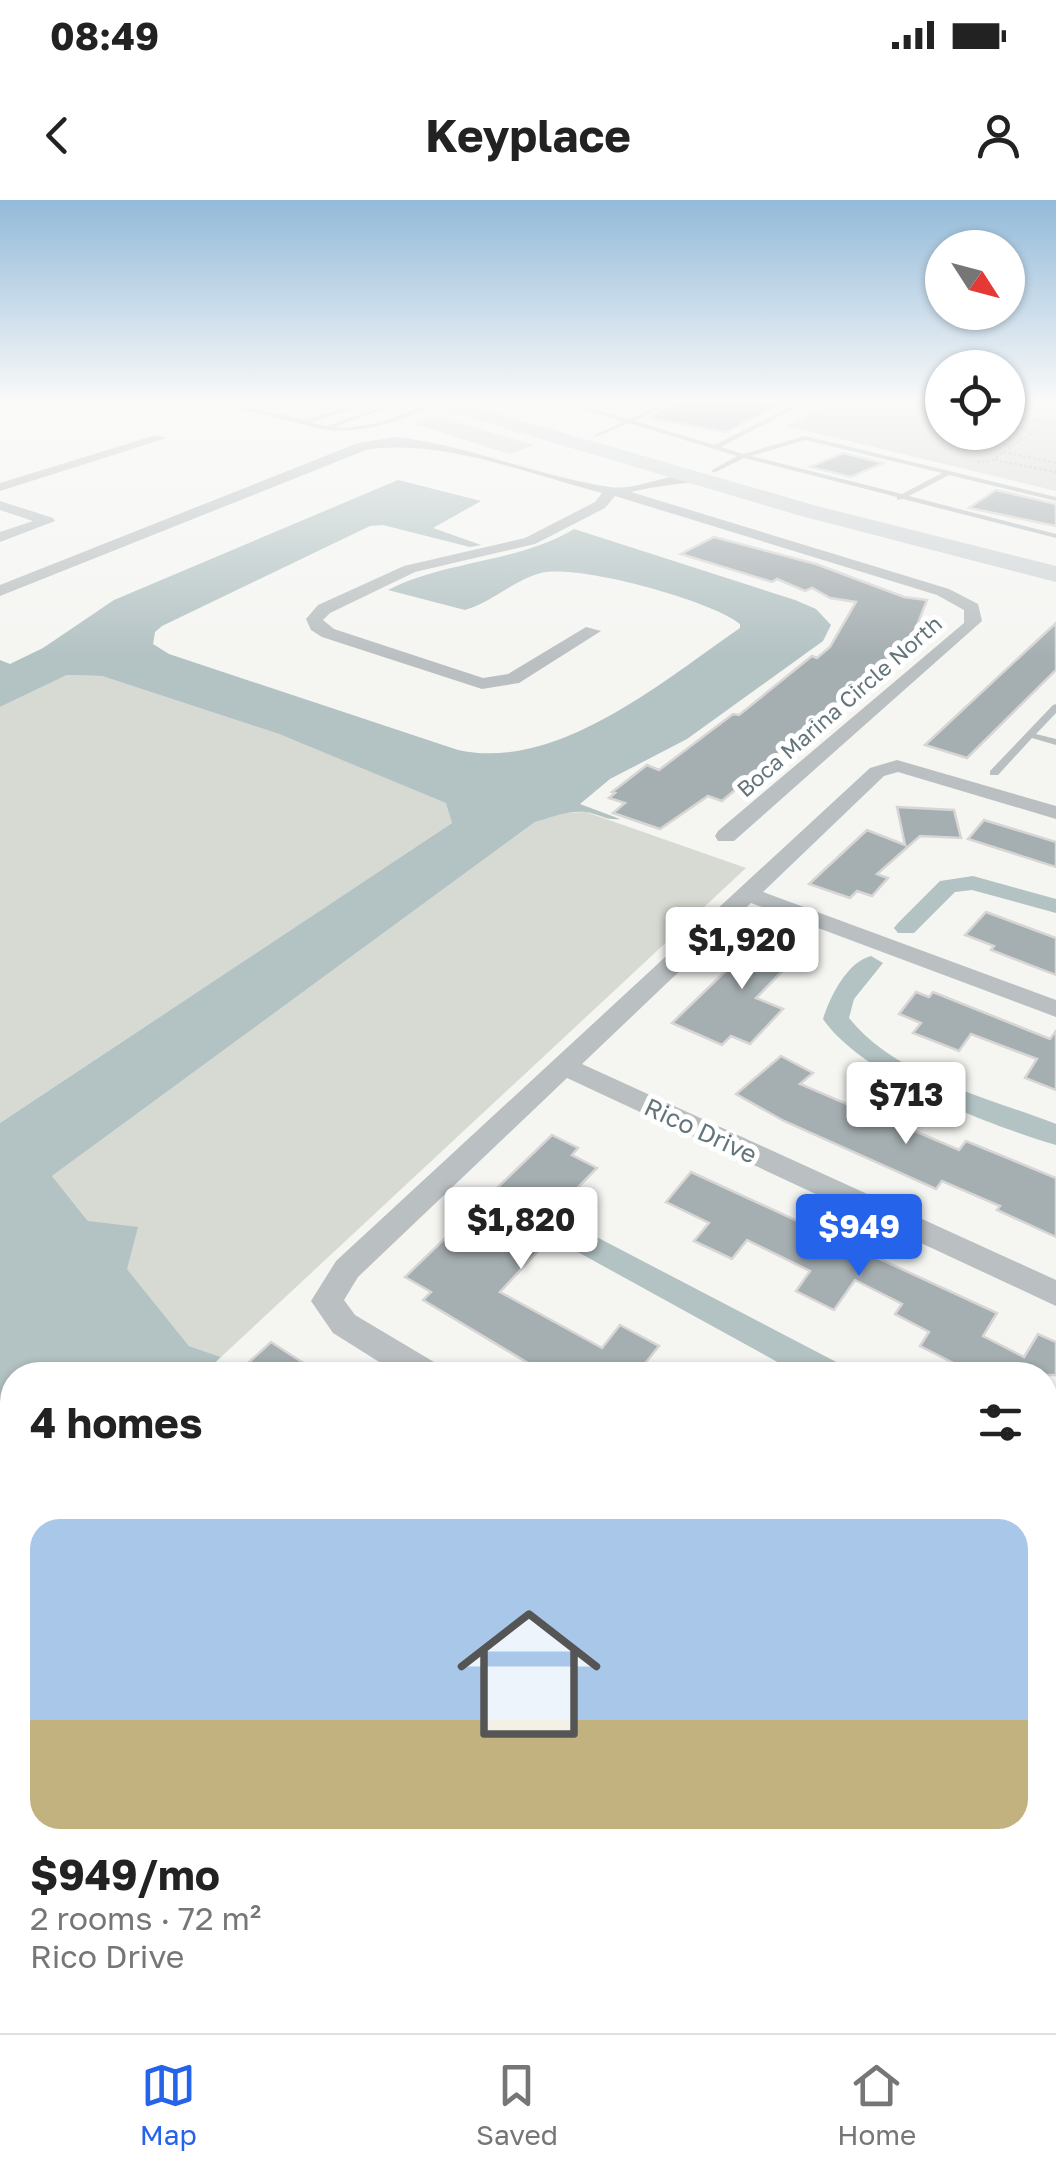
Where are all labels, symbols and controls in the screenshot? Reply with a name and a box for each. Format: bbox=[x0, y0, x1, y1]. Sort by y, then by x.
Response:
text: 08:49 bbox=[50, 13, 159, 58]
icon: back bbox=[30, 108, 85, 163]
text: Keyplace bbox=[425, 108, 631, 162]
icon: person bbox=[971, 108, 1026, 163]
north arrow bbox=[925, 230, 1025, 330]
map controls bbox=[925, 230, 1025, 450]
button: locate bbox=[925, 350, 1025, 450]
street label: Boca Marina Circle North bbox=[731, 610, 947, 802]
pin: $1,920 bbox=[661, 907, 823, 992]
text: $1,920 bbox=[688, 920, 796, 958]
pin: $713 bbox=[847, 1062, 965, 1147]
text: $713 bbox=[869, 1075, 943, 1113]
street label: Rico Drive bbox=[640, 1090, 762, 1170]
pin: $1,820 bbox=[440, 1187, 602, 1272]
pin: $949 bbox=[800, 1194, 918, 1279]
text: $1,820 bbox=[467, 1200, 575, 1238]
text: $949 bbox=[818, 1207, 900, 1245]
icon: filters bbox=[973, 1395, 1028, 1450]
text: 4 homes bbox=[30, 1397, 202, 1447]
icon: home bbox=[439, 1584, 619, 1764]
text: $949/mo bbox=[30, 1849, 220, 1899]
text: 2 rooms · 72 m² bbox=[30, 1899, 261, 1937]
text: Rico Drive bbox=[30, 1937, 184, 1975]
tab: Map bbox=[140, 2058, 197, 2151]
tab: Saved bbox=[476, 2058, 558, 2151]
tab: Home bbox=[837, 2058, 916, 2151]

